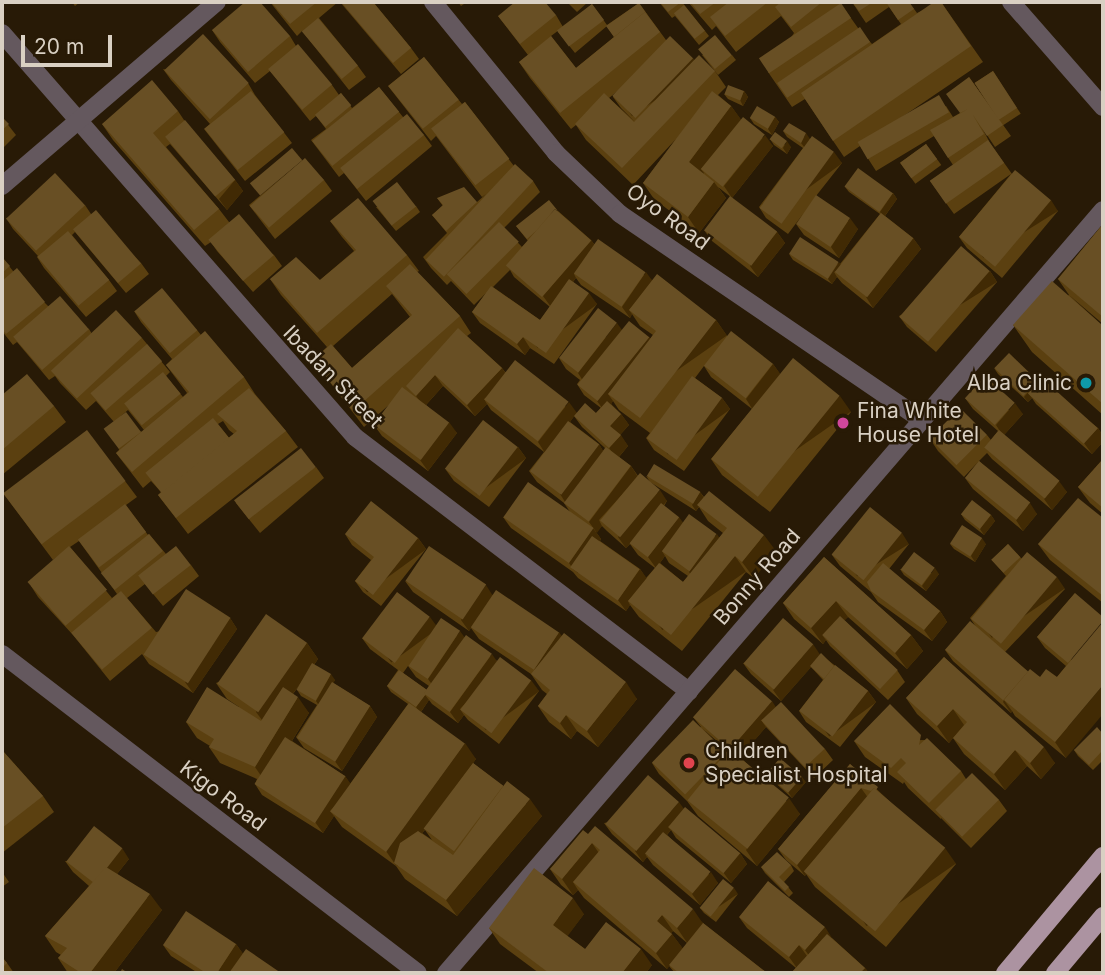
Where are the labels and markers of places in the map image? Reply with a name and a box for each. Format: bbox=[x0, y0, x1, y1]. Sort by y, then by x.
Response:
place label: Alba Clinic bbox=[967, 370, 1072, 396]
marker: Alba Clinic bbox=[1078, 375, 1094, 391]
place label: Fina White House Hotel bbox=[857, 398, 979, 448]
marker: Fina White House Hotel bbox=[835, 415, 851, 431]
place label: Children Specialist Hospital bbox=[705, 738, 888, 788]
marker: Children Specialist Hospital bbox=[679, 753, 699, 773]

